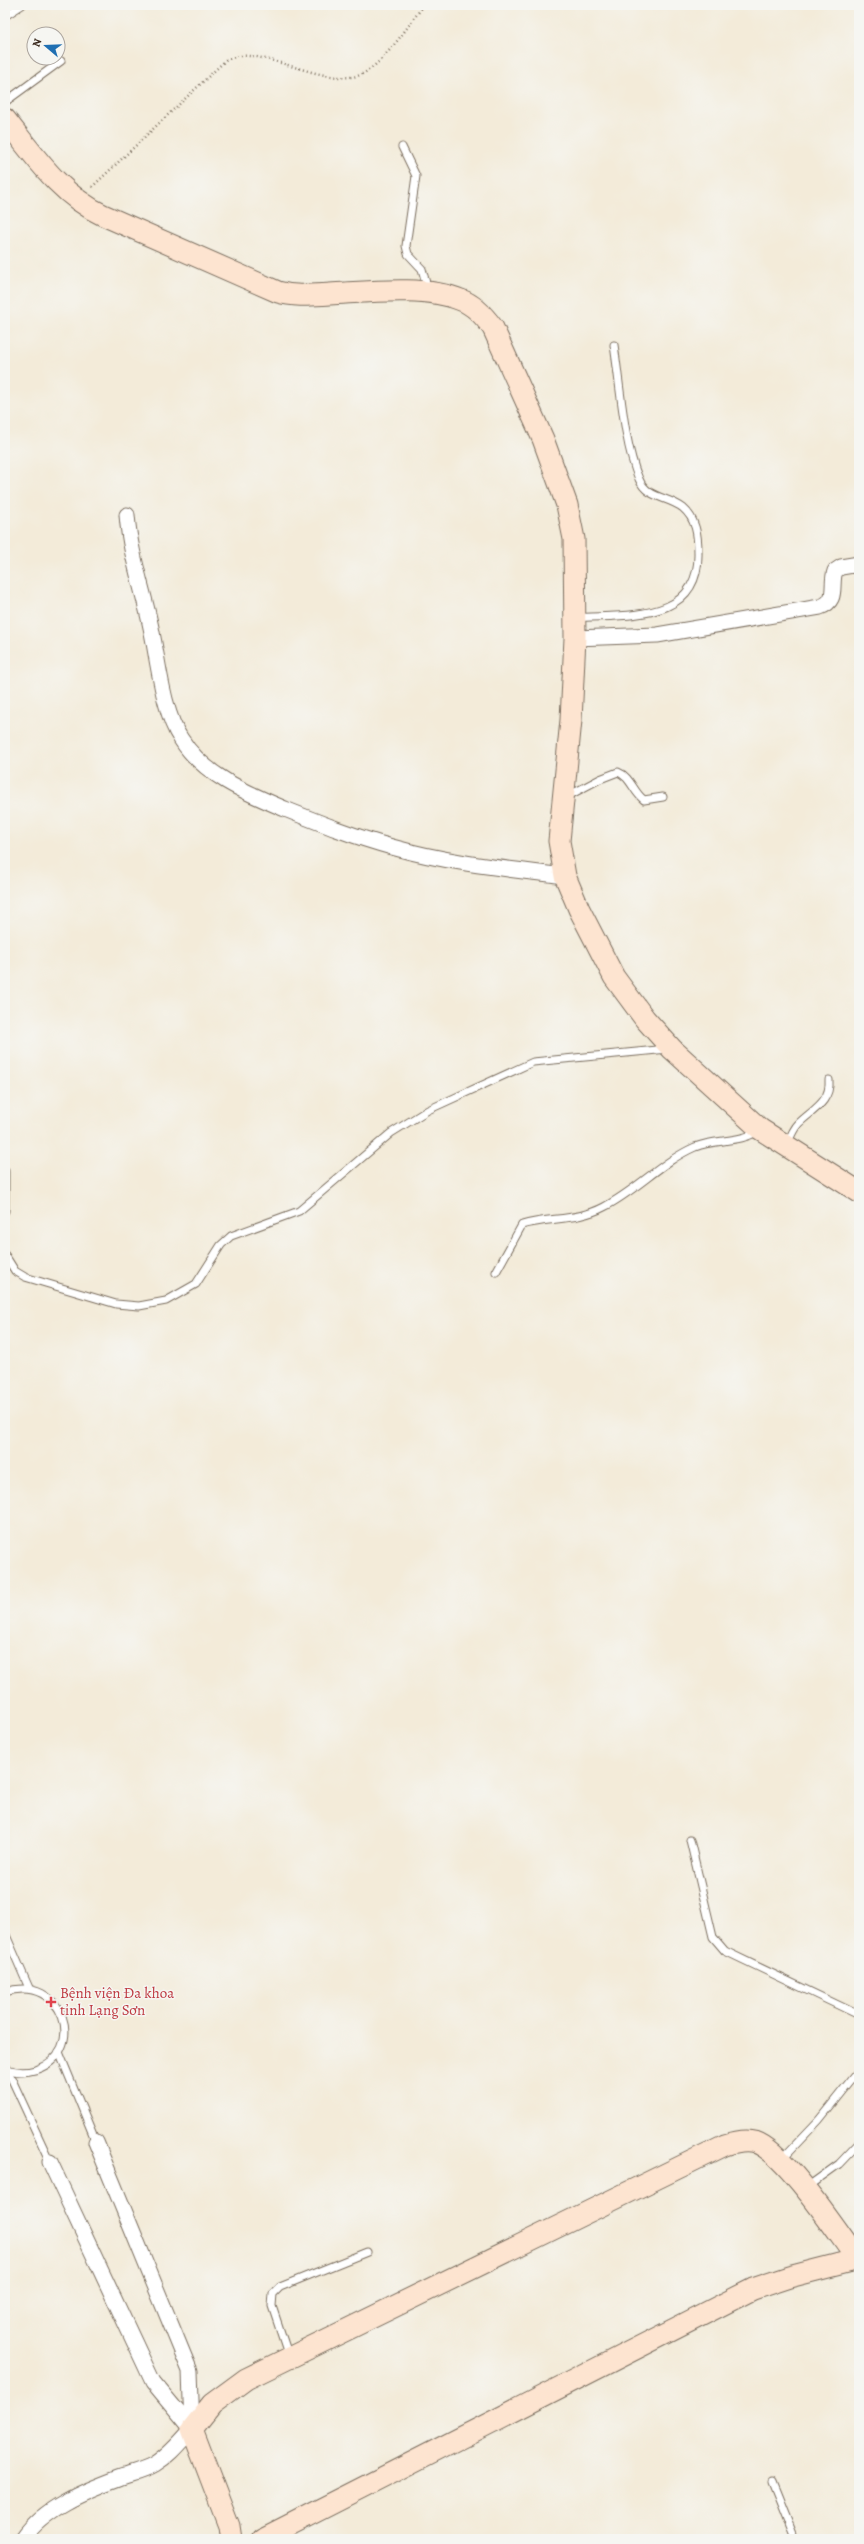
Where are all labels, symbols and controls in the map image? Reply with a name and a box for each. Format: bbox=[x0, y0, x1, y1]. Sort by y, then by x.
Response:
north arrow bbox=[26, 26, 66, 66]
text: N bbox=[29, 37, 45, 49]
place label: Bệnh viện Đa khoa tỉnh Lạng Sơn bbox=[60, 1983, 174, 2020]
marker: Bệnh viện Đa khoa tỉnh Lạng Sơn bbox=[45, 1996, 57, 2008]

